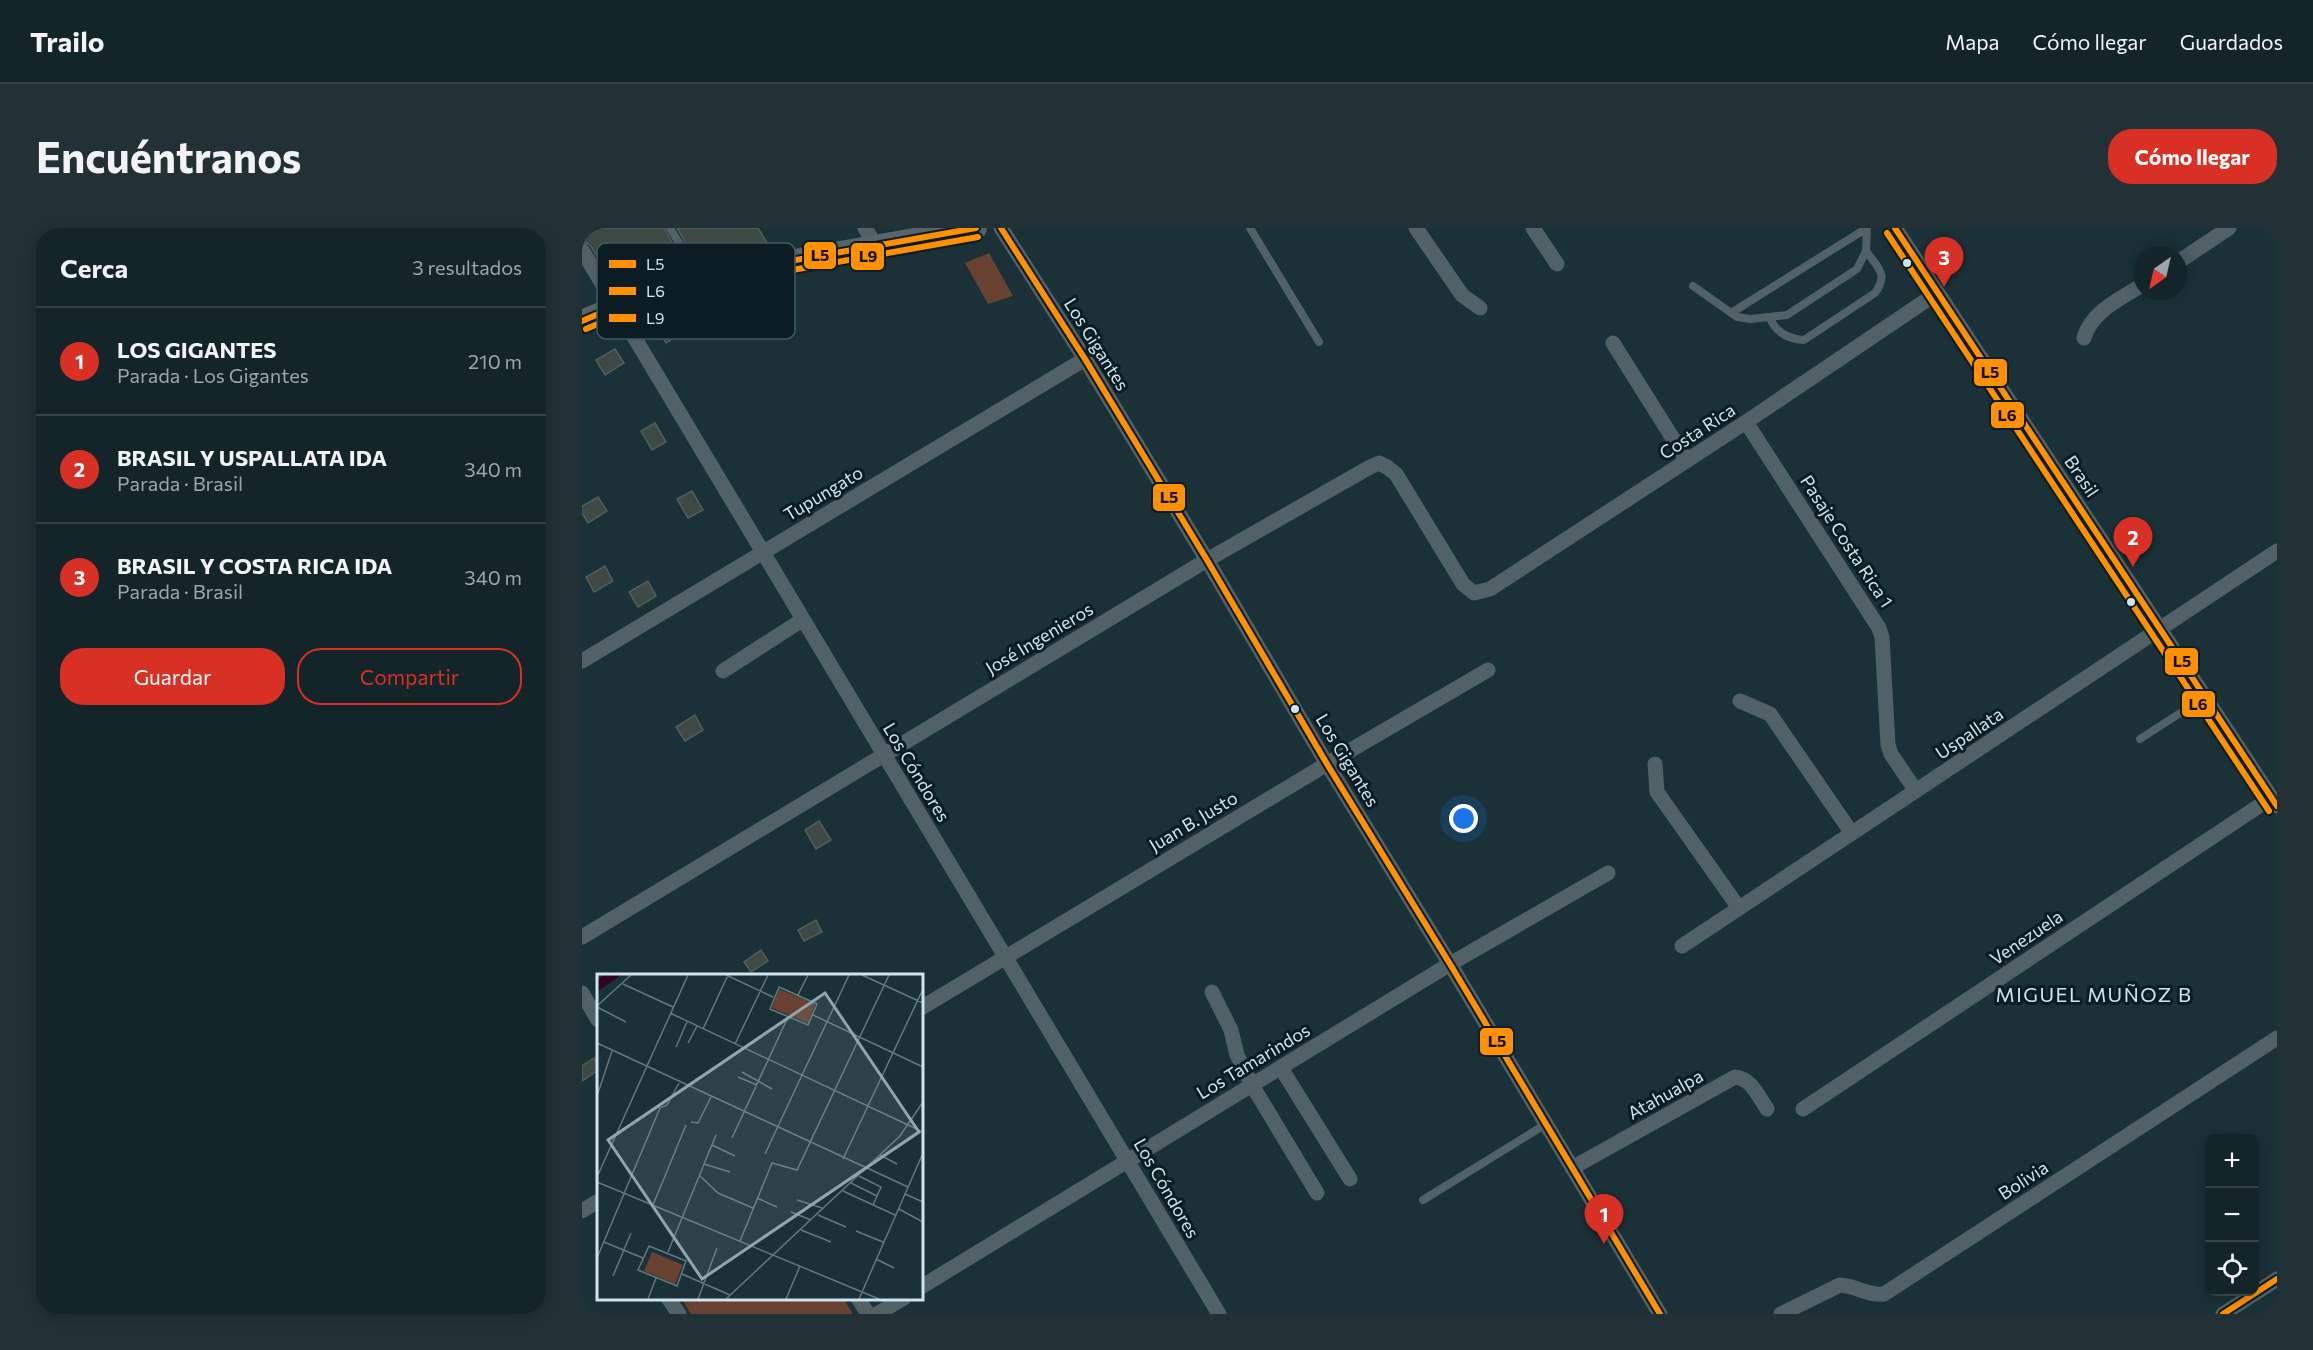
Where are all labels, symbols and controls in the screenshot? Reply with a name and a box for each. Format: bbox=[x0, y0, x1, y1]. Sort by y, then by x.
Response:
text: Trailo bbox=[30, 24, 105, 58]
text: Mapa bbox=[1945, 29, 2000, 54]
text: Cómo llegar bbox=[2033, 29, 2147, 54]
text: Guardados bbox=[2180, 29, 2283, 54]
button: Cómo llegar bbox=[2108, 129, 2277, 184]
text: Encuéntranos bbox=[36, 130, 301, 182]
pin: 3 bbox=[1924, 238, 1964, 287]
line badge: L5 bbox=[803, 241, 837, 270]
line badge: L9 bbox=[850, 242, 885, 271]
legend bbox=[597, 243, 795, 339]
text: L5 bbox=[811, 245, 829, 264]
text: L9 bbox=[859, 246, 877, 265]
north arrow bbox=[2133, 246, 2187, 300]
text: Cerca bbox=[60, 252, 128, 283]
text: L5 bbox=[646, 254, 664, 273]
text: 3 resultados bbox=[412, 255, 522, 279]
unlabelled marker bbox=[1901, 257, 1913, 269]
text: L6 bbox=[646, 281, 665, 300]
street label: Los Gigantes bbox=[1060, 294, 1134, 394]
text: L9 bbox=[646, 308, 665, 327]
text: LOS GIGANTES bbox=[117, 336, 277, 363]
text: 1 bbox=[75, 349, 84, 373]
text: 210 m bbox=[468, 349, 522, 373]
line badge: L5 bbox=[1973, 358, 2008, 387]
text: L5 bbox=[1981, 362, 1999, 381]
text: Parada · Los Gigantes bbox=[117, 363, 309, 387]
street label: Costa Rica bbox=[1655, 398, 1739, 464]
line badge: L6 bbox=[1990, 401, 2025, 429]
text: L6 bbox=[1997, 405, 2017, 424]
text: BRASIL Y USPALLATA IDA bbox=[117, 444, 387, 471]
street label: Brasil bbox=[2060, 451, 2104, 501]
text: 2 bbox=[74, 457, 85, 481]
text: 340 m bbox=[464, 457, 522, 481]
street label: Tupungato bbox=[780, 461, 866, 525]
text: Parada · Brasil bbox=[117, 471, 243, 495]
street label: Pasaje Costa Rica 1 bbox=[1796, 471, 1898, 611]
line badge: L5 bbox=[1152, 483, 1186, 512]
text: L5 bbox=[1160, 487, 1178, 506]
pin: 2 bbox=[2114, 518, 2152, 567]
text: BRASIL Y COSTA RICA IDA bbox=[117, 552, 392, 579]
text: 3 bbox=[74, 565, 85, 589]
text: 340 m bbox=[464, 565, 522, 589]
text: Parada · Brasil bbox=[117, 579, 243, 603]
unlabelled marker bbox=[2125, 596, 2137, 608]
street label: José Ingenieros bbox=[981, 597, 1097, 679]
line badge: L5 bbox=[2164, 647, 2199, 676]
button: Guardar bbox=[60, 648, 285, 705]
button: Compartir bbox=[297, 648, 522, 705]
text: L5 bbox=[2173, 651, 2191, 670]
line badge: L6 bbox=[2181, 690, 2216, 718]
text: L6 bbox=[2188, 694, 2208, 713]
street label: Uspallata bbox=[1931, 702, 2007, 764]
unlabelled marker bbox=[1289, 703, 1301, 715]
street label: Los Gigantes bbox=[1312, 709, 1384, 811]
street label: Los Cóndores bbox=[879, 718, 955, 826]
street label: Juan B. Justo bbox=[1145, 786, 1241, 856]
your location bbox=[1449, 804, 1478, 833]
street label: Venezuela bbox=[1985, 905, 2067, 969]
inset map bbox=[597, 974, 922, 1299]
district label: MIGUEL MUÑOZ B bbox=[1996, 982, 2192, 1006]
street label: Los Tamarindos bbox=[1192, 1019, 1314, 1103]
line badge: L5 bbox=[1479, 1027, 1514, 1056]
text: L5 bbox=[1488, 1031, 1506, 1050]
street label: Atahualpa bbox=[1623, 1064, 1707, 1124]
street label: Los Cóndores bbox=[1130, 1134, 1204, 1242]
map controls bbox=[2205, 1134, 2259, 1296]
button: + bbox=[2205, 1134, 2259, 1188]
street label: Bolivia bbox=[1994, 1156, 2052, 1204]
button: − bbox=[2205, 1188, 2259, 1242]
pin: 1 bbox=[1584, 1194, 1624, 1244]
button: locate bbox=[2205, 1242, 2259, 1296]

